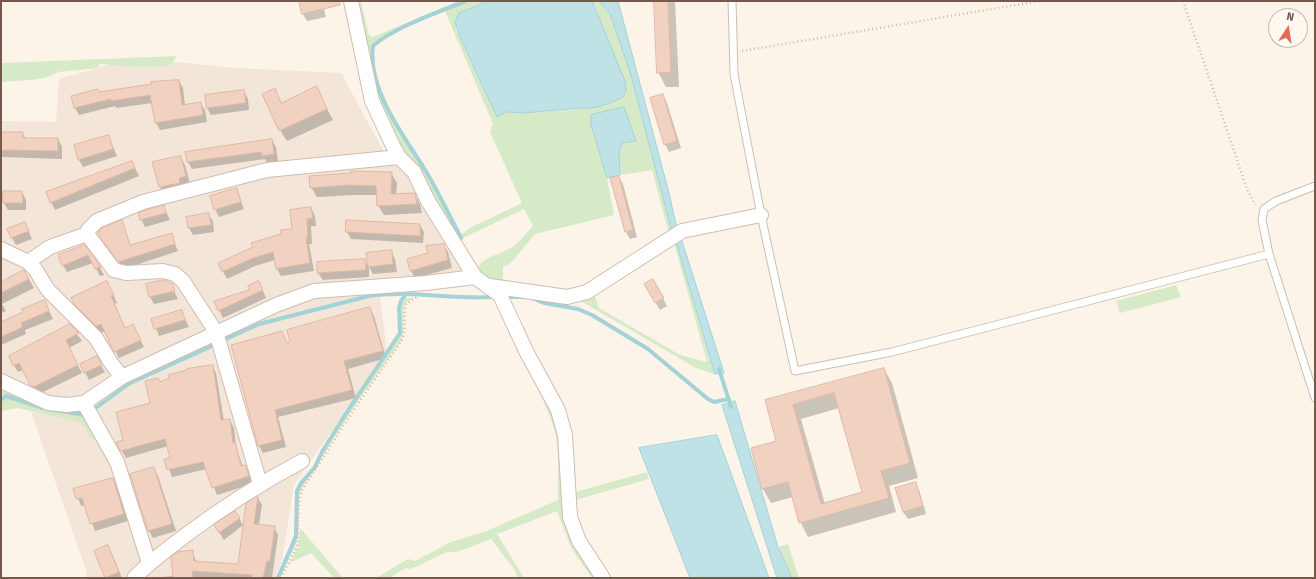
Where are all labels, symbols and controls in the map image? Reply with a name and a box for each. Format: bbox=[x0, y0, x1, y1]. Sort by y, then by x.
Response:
north arrow bbox=[1268, 8, 1308, 48]
text: N bbox=[1285, 10, 1295, 24]

